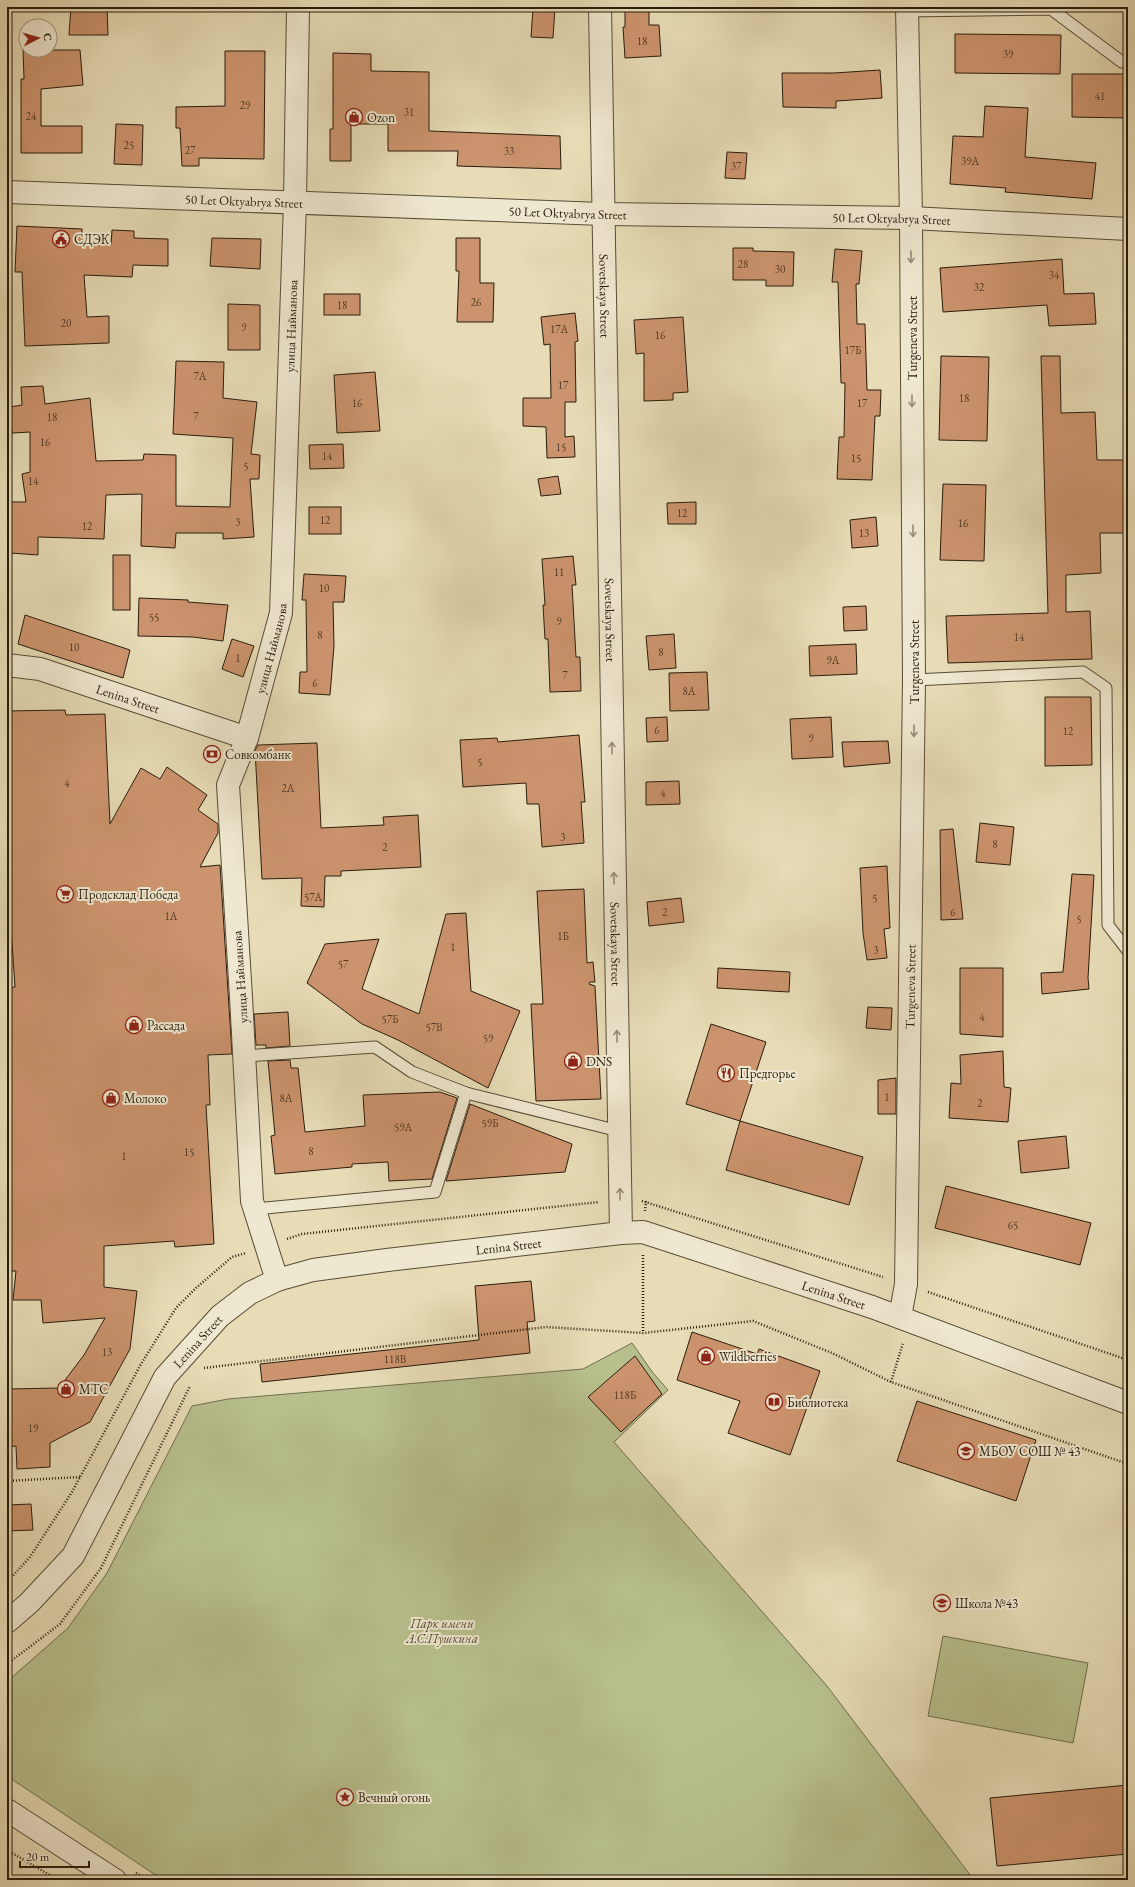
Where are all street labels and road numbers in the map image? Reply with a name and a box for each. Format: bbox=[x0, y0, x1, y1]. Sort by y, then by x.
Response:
street label: 50 Let Oktyabrya Street bbox=[184, 190, 303, 211]
street label: 50 Let Oktyabrya Street bbox=[508, 202, 627, 223]
street label: 50 Let Oktyabrya Street bbox=[832, 208, 951, 228]
street label: Sovetskaya Street bbox=[596, 254, 614, 338]
street label: улица Найманова bbox=[281, 278, 301, 373]
street label: Turgeneva Street bbox=[904, 296, 921, 380]
street label: Sovetskaya Street bbox=[601, 578, 620, 662]
street label: улица Найманова bbox=[251, 602, 290, 696]
street label: Turgeneva Street bbox=[906, 620, 923, 704]
street label: Lenina Street bbox=[94, 680, 162, 717]
street label: Sovetskaya Street bbox=[607, 902, 625, 986]
street label: улица Найманова bbox=[228, 929, 252, 1024]
street label: Turgeneva Street bbox=[901, 944, 919, 1029]
street label: Lenina Street bbox=[475, 1234, 542, 1258]
street label: Lenina Street bbox=[800, 1276, 868, 1313]
street label: Lenina Street bbox=[169, 1311, 226, 1371]

